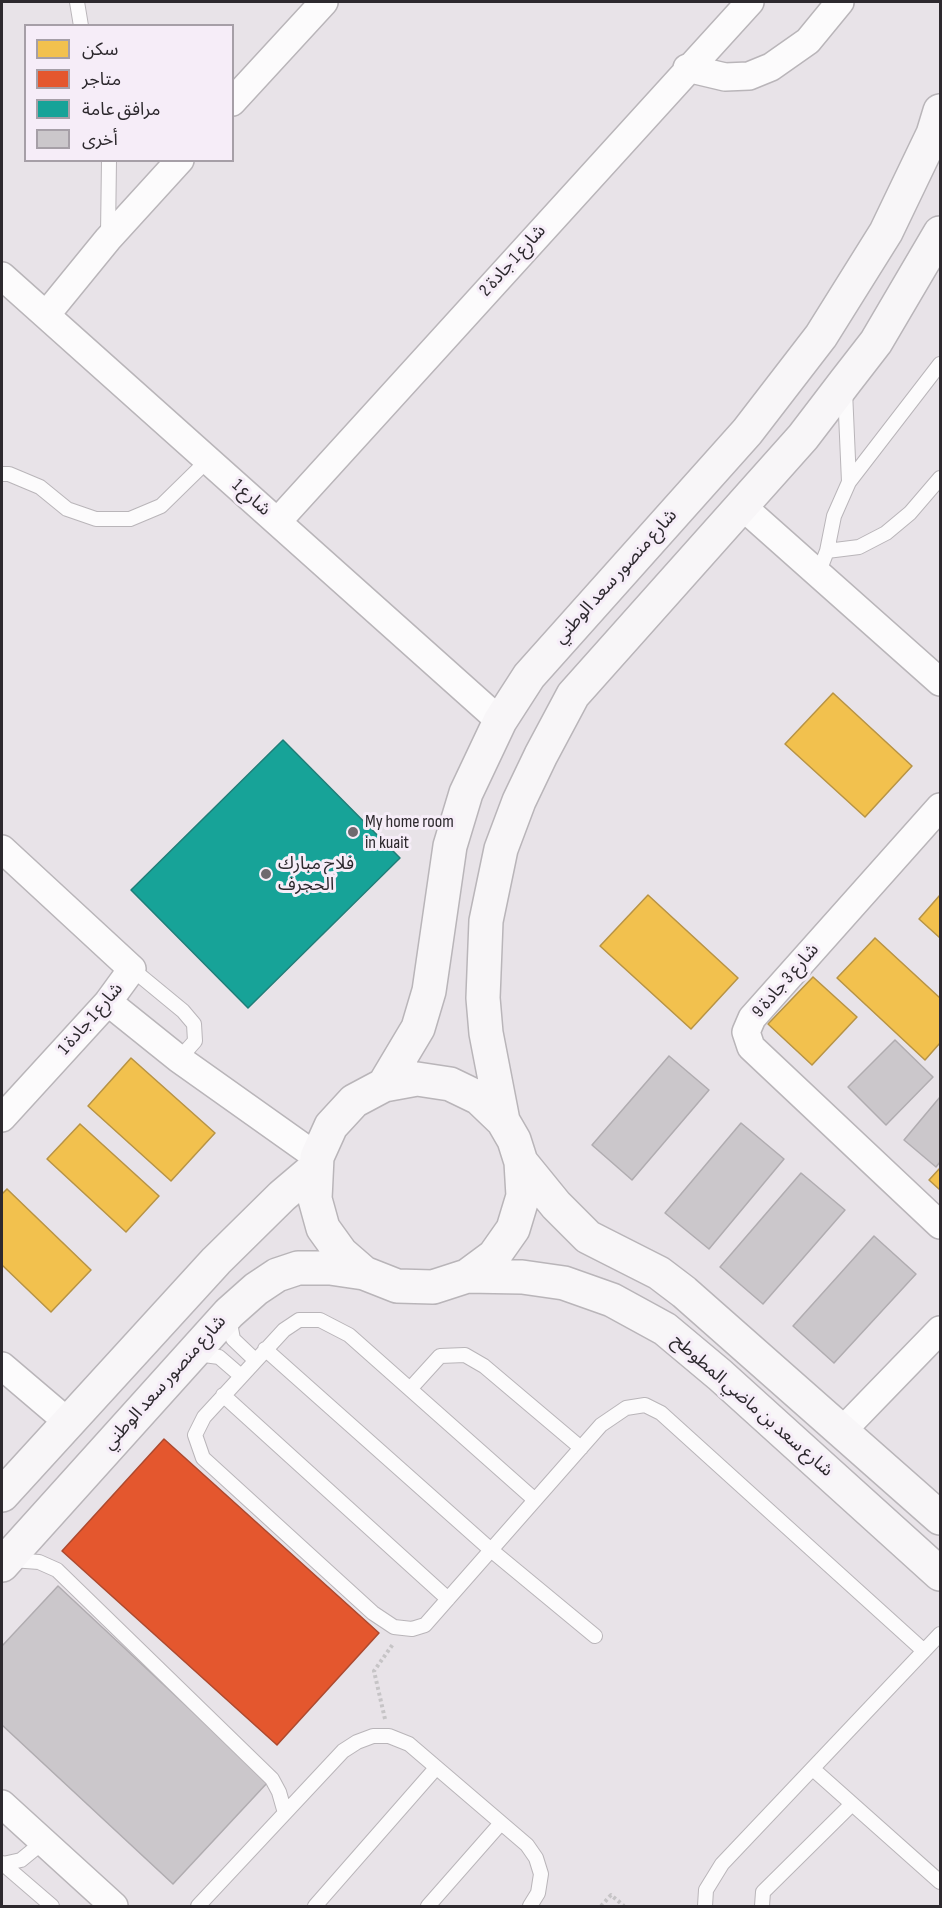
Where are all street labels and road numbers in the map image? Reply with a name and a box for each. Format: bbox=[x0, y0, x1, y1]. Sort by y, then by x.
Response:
street label: شارع 1 جادة 2 bbox=[475, 221, 551, 301]
street label: شارع 1 bbox=[227, 475, 275, 521]
street label: شارع منصور سعد الوطني bbox=[550, 505, 682, 649]
street label: شارع 3 جادة 9 bbox=[748, 940, 824, 1022]
street label: شارع 1 جادة 1 bbox=[54, 979, 128, 1059]
street label: شارع منصور سعد الوطني bbox=[99, 1311, 231, 1455]
street label: شارع سعد بن ماضي المطوطح bbox=[667, 1330, 837, 1482]

